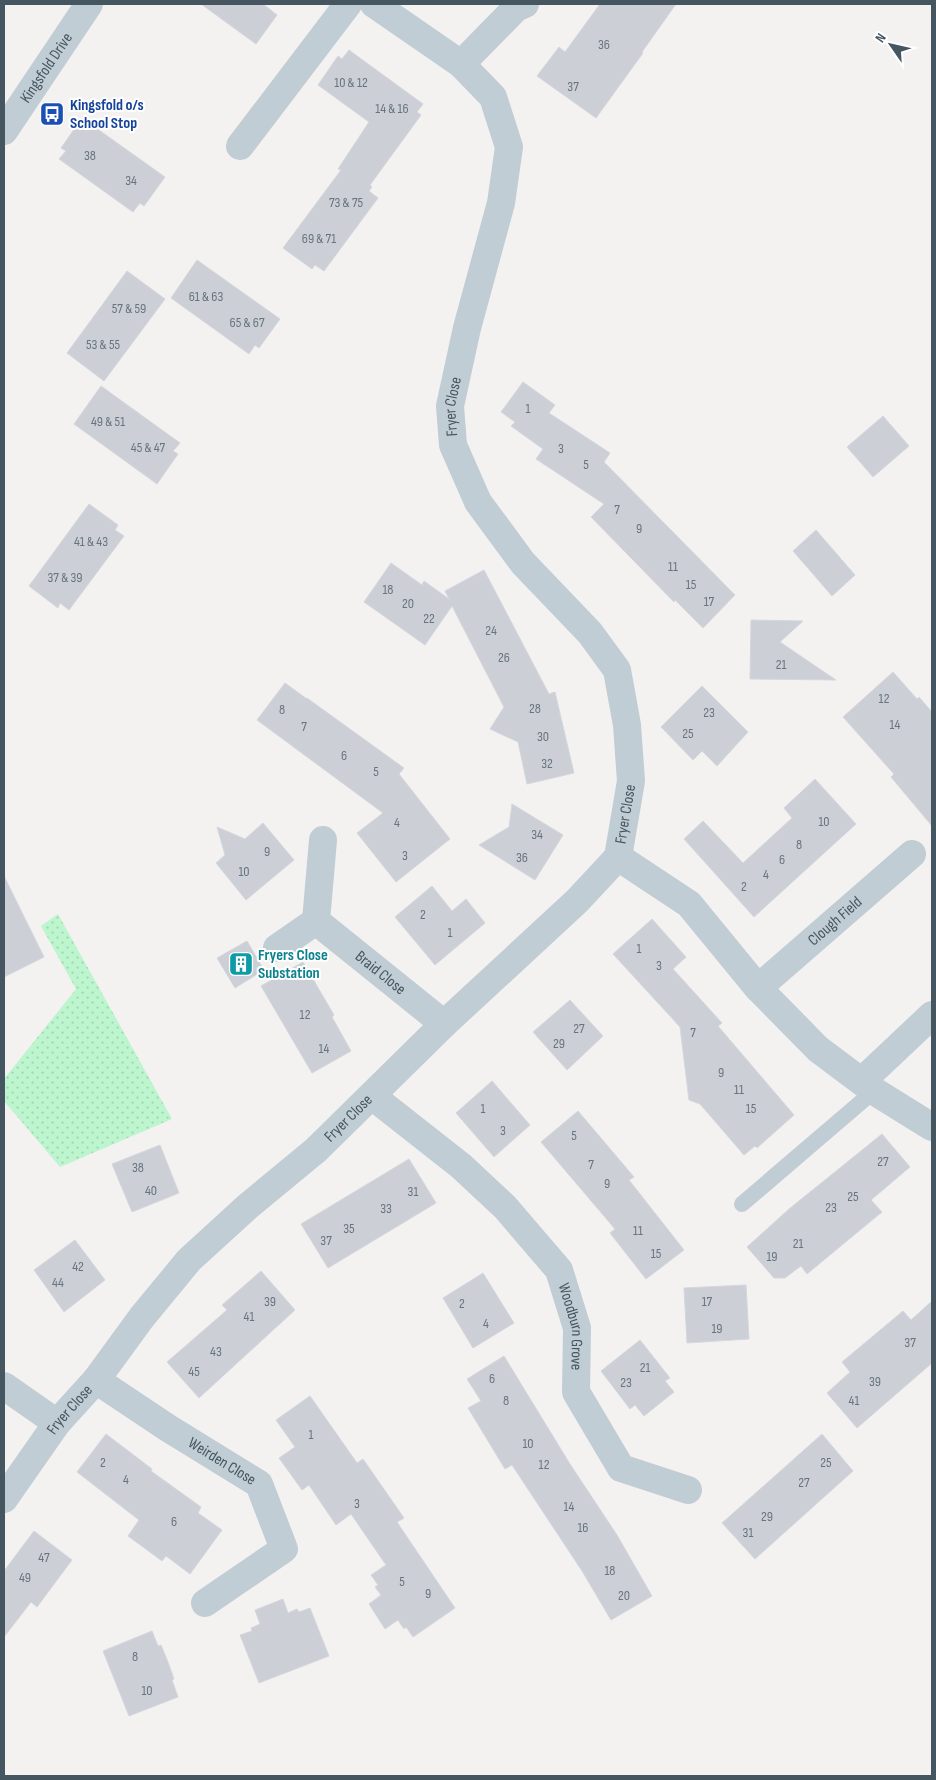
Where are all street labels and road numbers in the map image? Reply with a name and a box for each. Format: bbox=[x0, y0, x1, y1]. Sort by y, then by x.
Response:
street label: Kingsfold Drive bbox=[16, 29, 77, 107]
street label: Fryer Close bbox=[441, 375, 466, 437]
street label: Fryer Close bbox=[611, 783, 640, 845]
street label: Clough Field bbox=[804, 892, 866, 950]
street label: Braid Close bbox=[351, 947, 410, 999]
street label: Fryer Close bbox=[320, 1090, 376, 1146]
street label: Woodburn Grove bbox=[554, 1281, 587, 1371]
street label: Fryer Close bbox=[43, 1381, 97, 1438]
street label: Weirden Close bbox=[185, 1433, 259, 1489]

